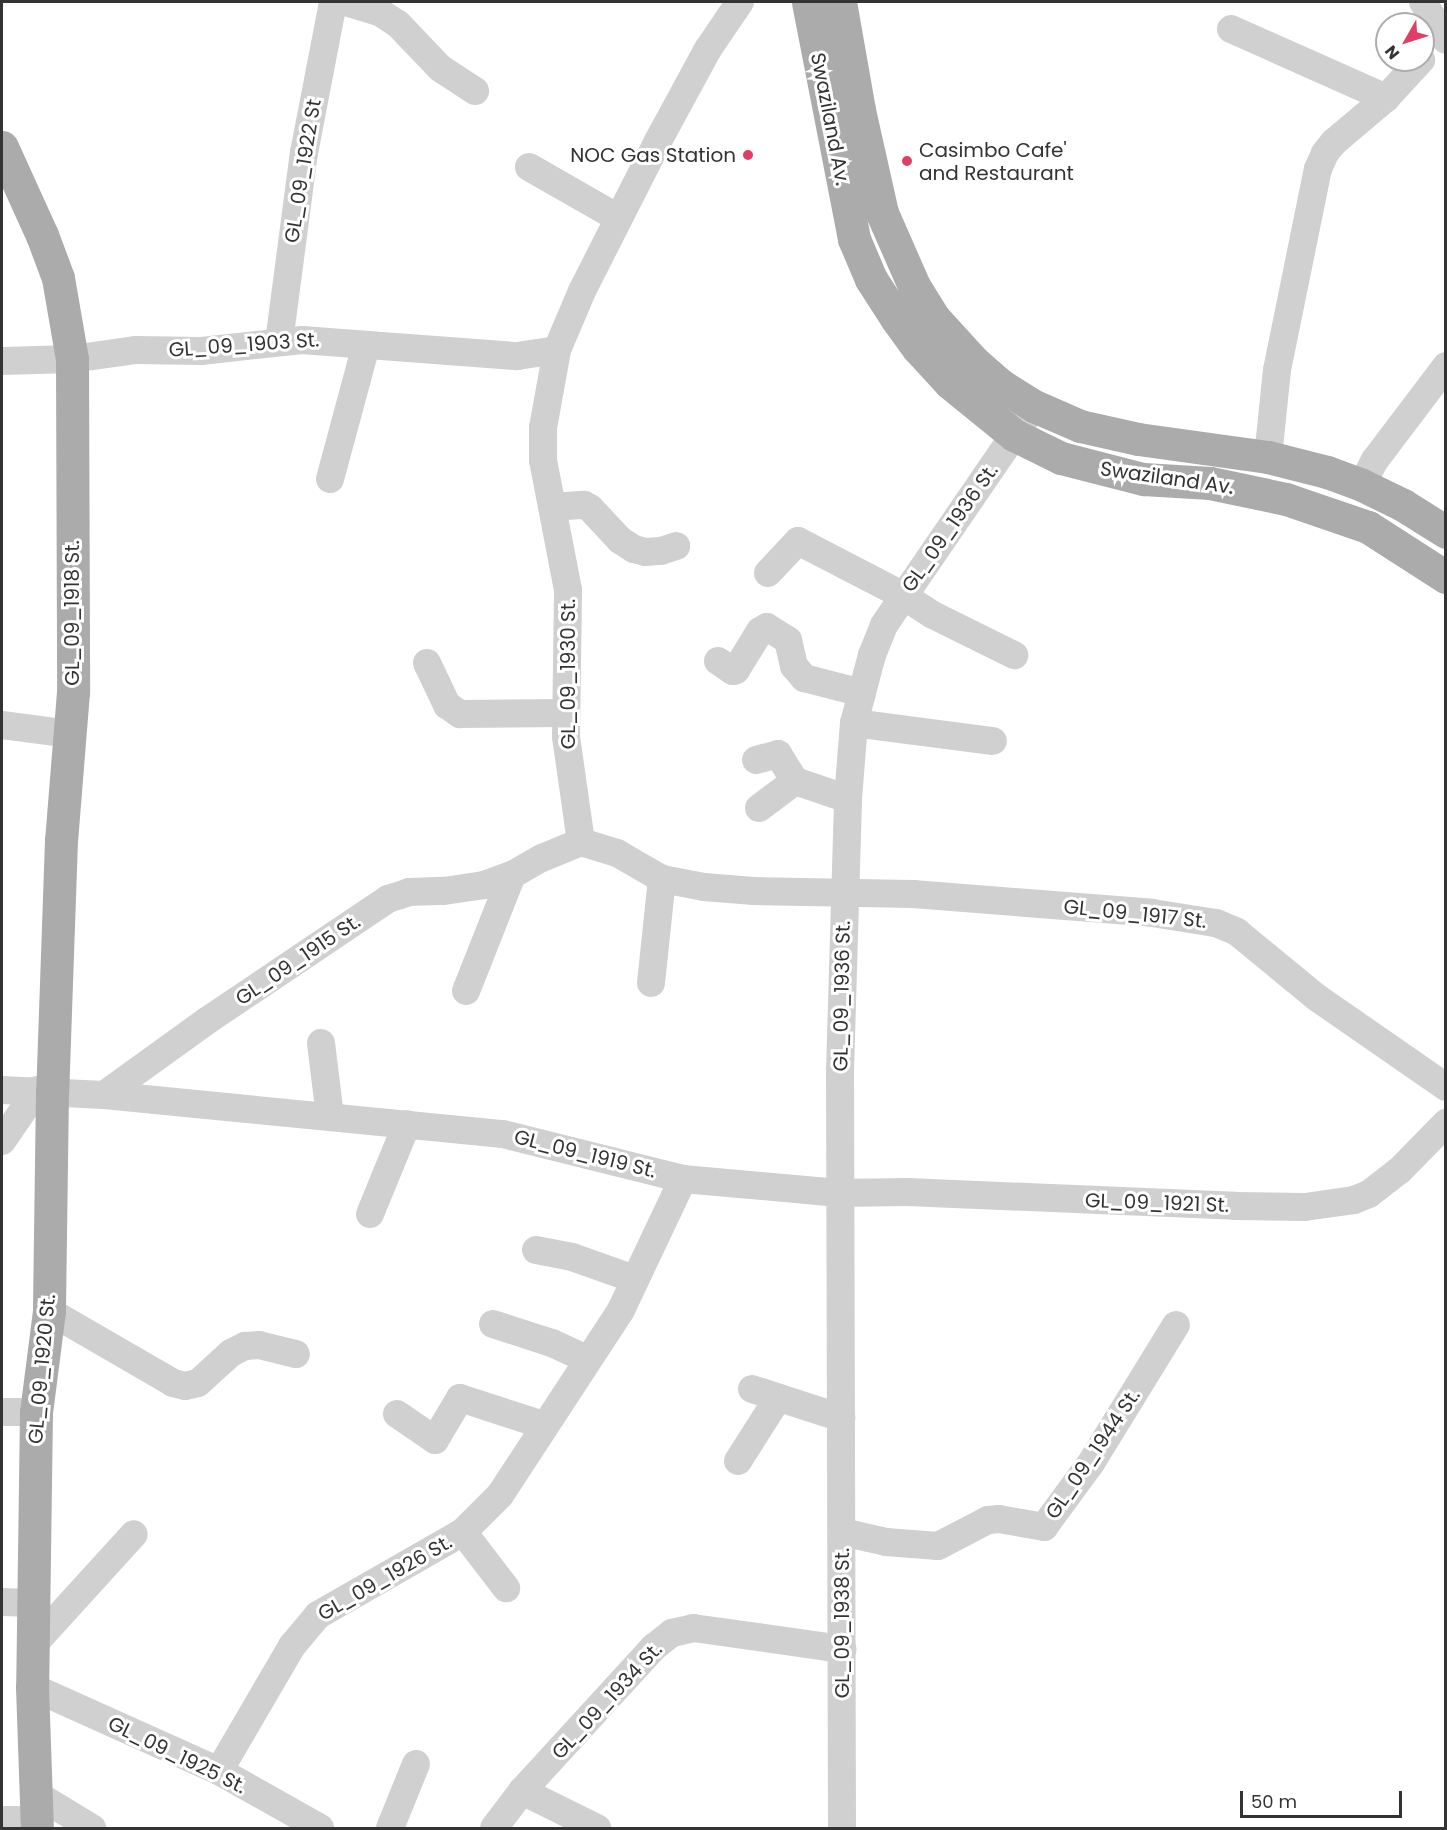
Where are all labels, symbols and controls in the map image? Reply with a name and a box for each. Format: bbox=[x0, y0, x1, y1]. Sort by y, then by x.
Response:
north arrow bbox=[1375, 12, 1435, 72]
text: N bbox=[1379, 40, 1405, 64]
street label: Swaziland Av. bbox=[805, 51, 855, 187]
street label: GL_09_1922 St bbox=[280, 97, 326, 245]
place label: Casimbo Cafe' and Restaurant bbox=[919, 138, 1074, 185]
place label: NOC Gas Station bbox=[570, 143, 736, 167]
marker: NOC Gas Station bbox=[741, 148, 755, 162]
marker: Casimbo Cafe' and Restaurant bbox=[900, 154, 914, 168]
street label: GL_09_1903 St. bbox=[168, 328, 320, 362]
street label: Swaziland Av. bbox=[1099, 457, 1235, 499]
street label: GL_09_1936 St. bbox=[897, 459, 1003, 597]
street label: GL_09_1918 St. bbox=[60, 540, 84, 686]
street label: GL_09_1930 St. bbox=[556, 599, 580, 749]
street label: GL_09_1917 St. bbox=[1062, 895, 1208, 933]
street label: GL_09_1915 St. bbox=[231, 909, 365, 1011]
street label: GL_09_1936 St. bbox=[829, 920, 855, 1072]
street label: GL_09_1919 St. bbox=[512, 1125, 658, 1183]
street label: GL_09_1921 St. bbox=[1085, 1188, 1229, 1218]
street label: GL_09_1920 St. bbox=[23, 1293, 61, 1445]
street label: GL_09_1944 St. bbox=[1041, 1385, 1145, 1523]
street label: GL_09_1926 St. bbox=[314, 1530, 456, 1626]
street label: GL_09_1938 St. bbox=[830, 1548, 854, 1698]
street label: GL_09_1934 St. bbox=[547, 1638, 667, 1764]
street label: GL_09_1925 St. bbox=[104, 1711, 250, 1799]
scale bar bbox=[1243, 1779, 1405, 1817]
text: 50 m bbox=[1251, 1789, 1297, 1814]

